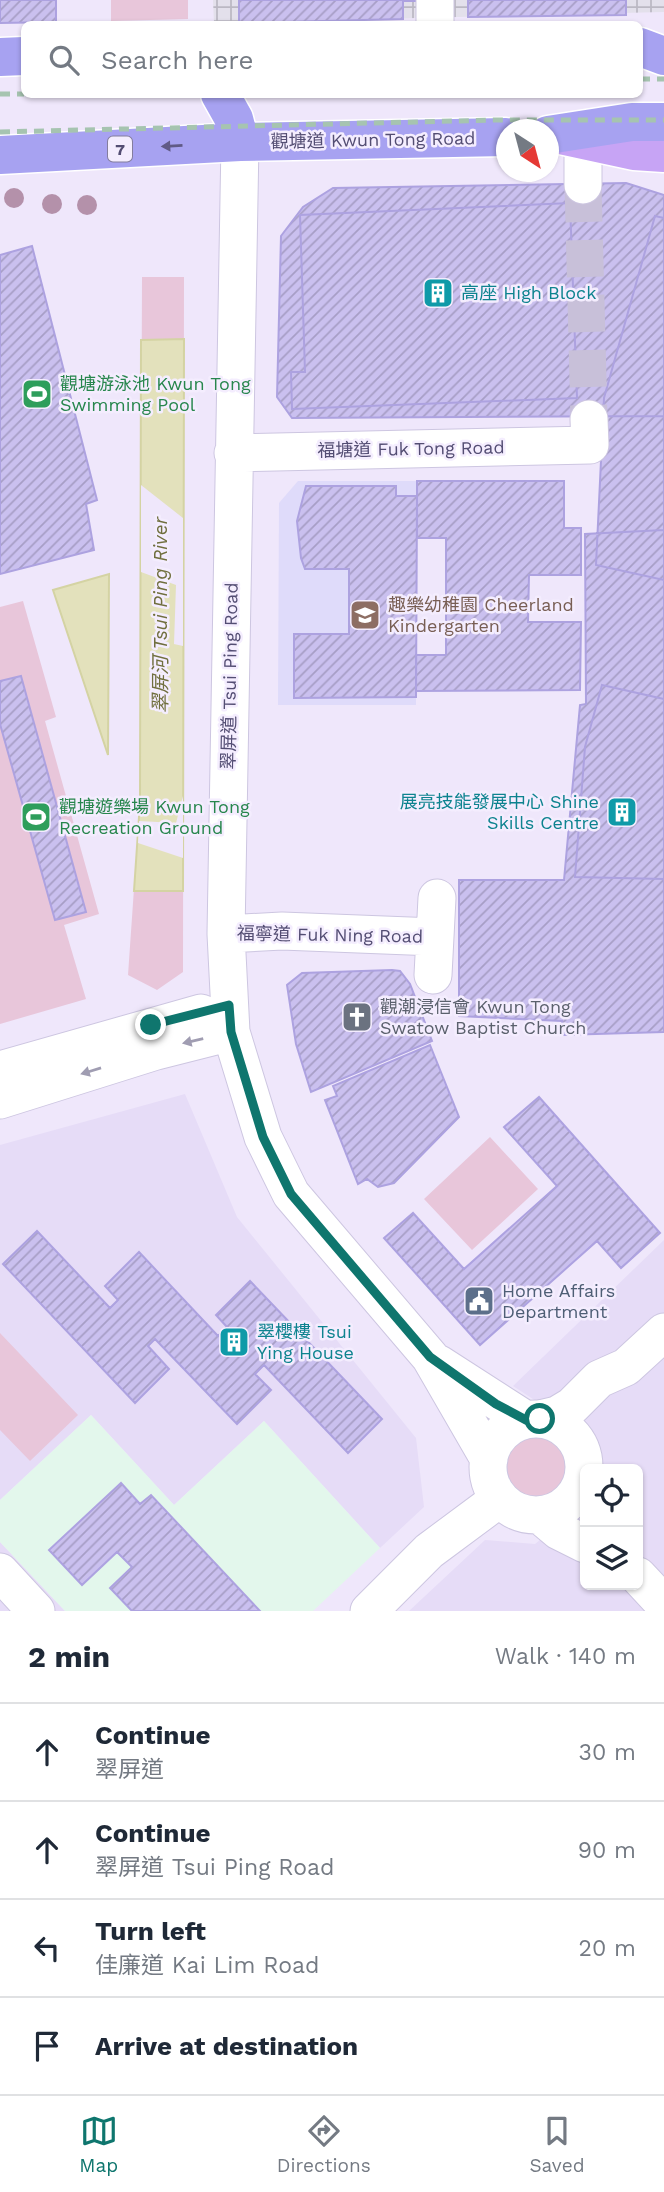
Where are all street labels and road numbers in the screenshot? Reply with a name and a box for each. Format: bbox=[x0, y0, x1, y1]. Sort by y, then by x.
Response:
street label: 觀塘道 Kwun Tong Road bbox=[270, 127, 476, 152]
road number: 7 bbox=[108, 136, 132, 162]
street label: 福塘道 Fuk Tong Road bbox=[317, 436, 505, 461]
street label: 翠屏道 Tsui Ping Road bbox=[217, 582, 242, 770]
street label: 福寧道 Fuk Ning Road bbox=[237, 922, 423, 947]

